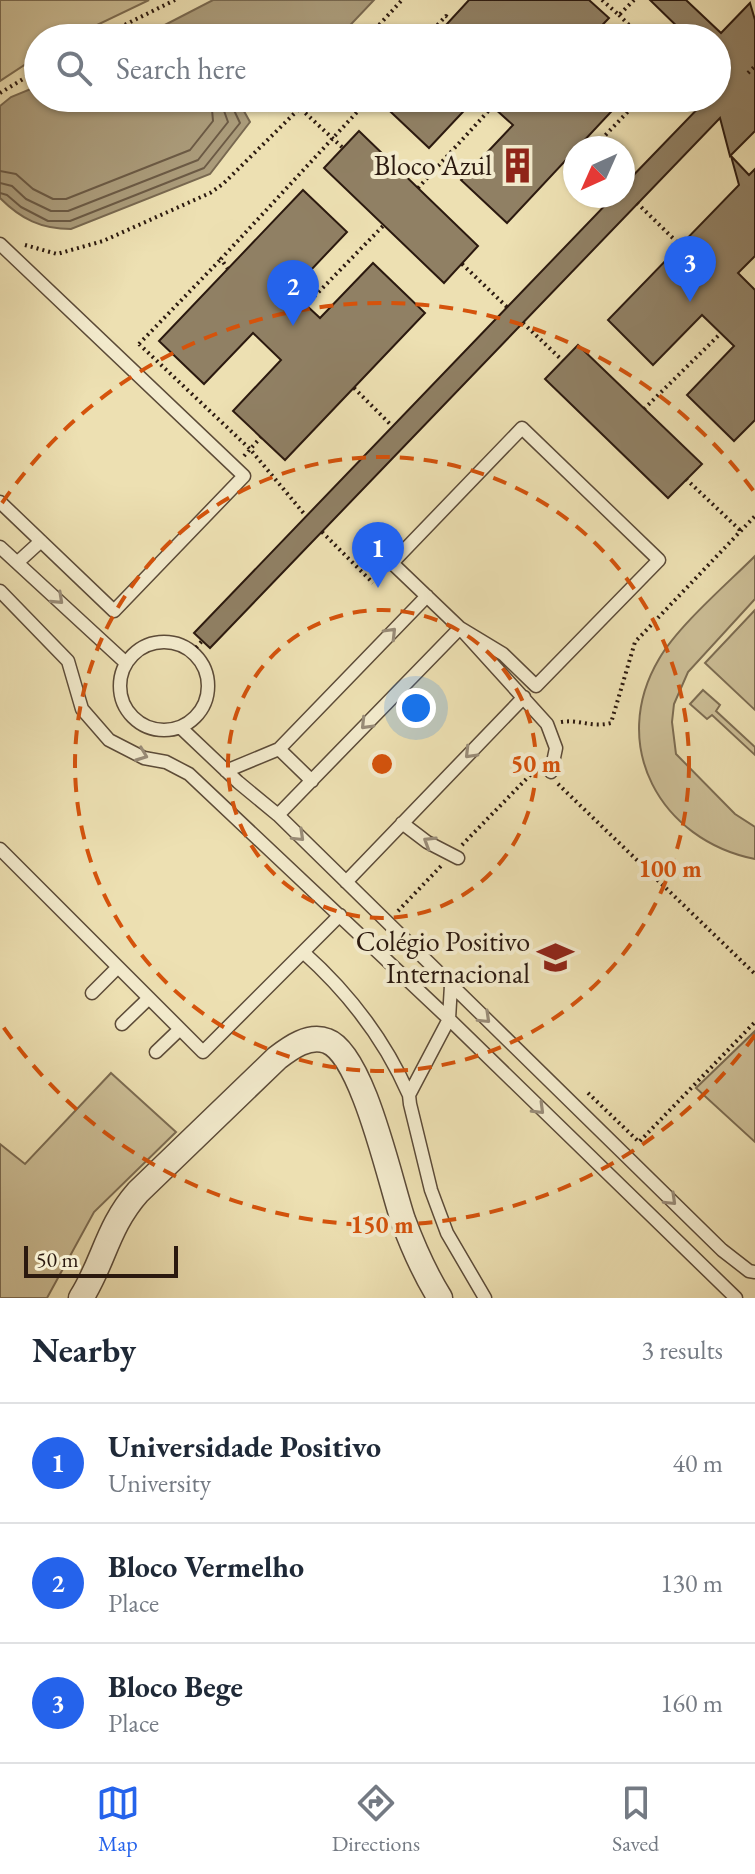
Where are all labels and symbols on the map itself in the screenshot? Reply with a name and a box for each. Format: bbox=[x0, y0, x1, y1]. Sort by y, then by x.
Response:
north arrow bbox=[563, 136, 635, 208]
building icon: Bloco Azul bbox=[499, 146, 537, 184]
place label: Bloco Azul bbox=[374, 147, 492, 183]
pin: 3 bbox=[664, 236, 716, 302]
pin: 2 bbox=[267, 260, 319, 326]
pin: 1 bbox=[352, 522, 404, 588]
one-way arrow bbox=[49, 590, 63, 605]
one-way arrow bbox=[382, 628, 397, 642]
your location bbox=[396, 688, 436, 728]
one-way arrow bbox=[361, 715, 376, 729]
one-way arrow bbox=[465, 744, 480, 758]
one-way arrow bbox=[134, 745, 148, 762]
text: 50 m bbox=[511, 748, 561, 779]
centre of rings bbox=[368, 750, 396, 778]
one-way arrow bbox=[290, 827, 304, 841]
one-way arrow bbox=[424, 837, 438, 852]
text: 100 m bbox=[638, 853, 702, 884]
place label: Colégio Positivo Internacional bbox=[356, 923, 530, 991]
school or university icon: Colégio Positivo Internacional bbox=[537, 938, 575, 976]
one-way arrow bbox=[476, 1009, 490, 1023]
one-way arrow bbox=[530, 1100, 544, 1114]
one-way arrow bbox=[662, 1190, 676, 1205]
text: 150 m bbox=[350, 1209, 414, 1240]
scale bar bbox=[24, 1242, 178, 1278]

